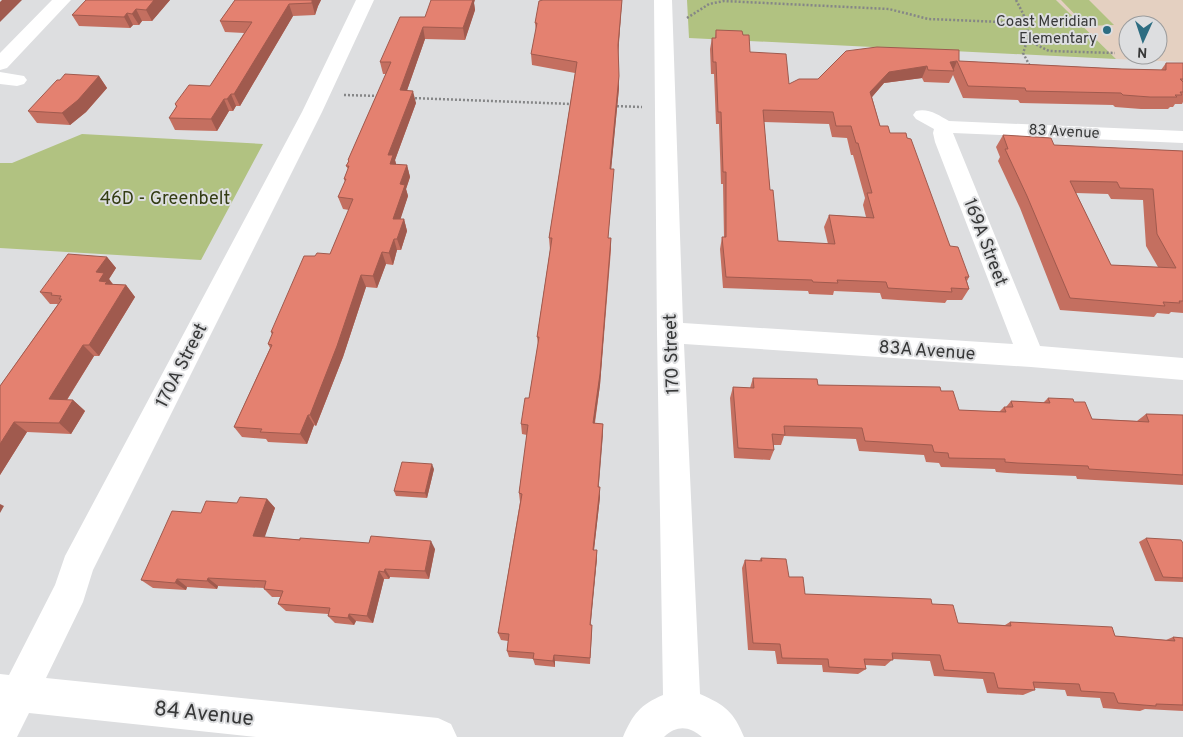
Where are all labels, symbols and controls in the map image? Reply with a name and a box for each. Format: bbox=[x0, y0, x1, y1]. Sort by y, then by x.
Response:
place label: Coast Meridian Elementary bbox=[996, 13, 1097, 49]
north arrow bbox=[1118, 15, 1168, 65]
marker: Coast Meridian Elementary bbox=[1101, 24, 1113, 36]
text: N bbox=[1137, 43, 1148, 60]
street label: 83 Avenue bbox=[1028, 121, 1100, 144]
park label: 46D - Greenbelt bbox=[100, 188, 230, 211]
street label: 169A Street bbox=[957, 195, 1012, 290]
street label: 170 Street bbox=[660, 313, 685, 395]
street label: 170A Street bbox=[151, 320, 213, 412]
street label: 83A Avenue bbox=[878, 337, 976, 366]
street label: 84 Avenue bbox=[153, 696, 255, 733]

